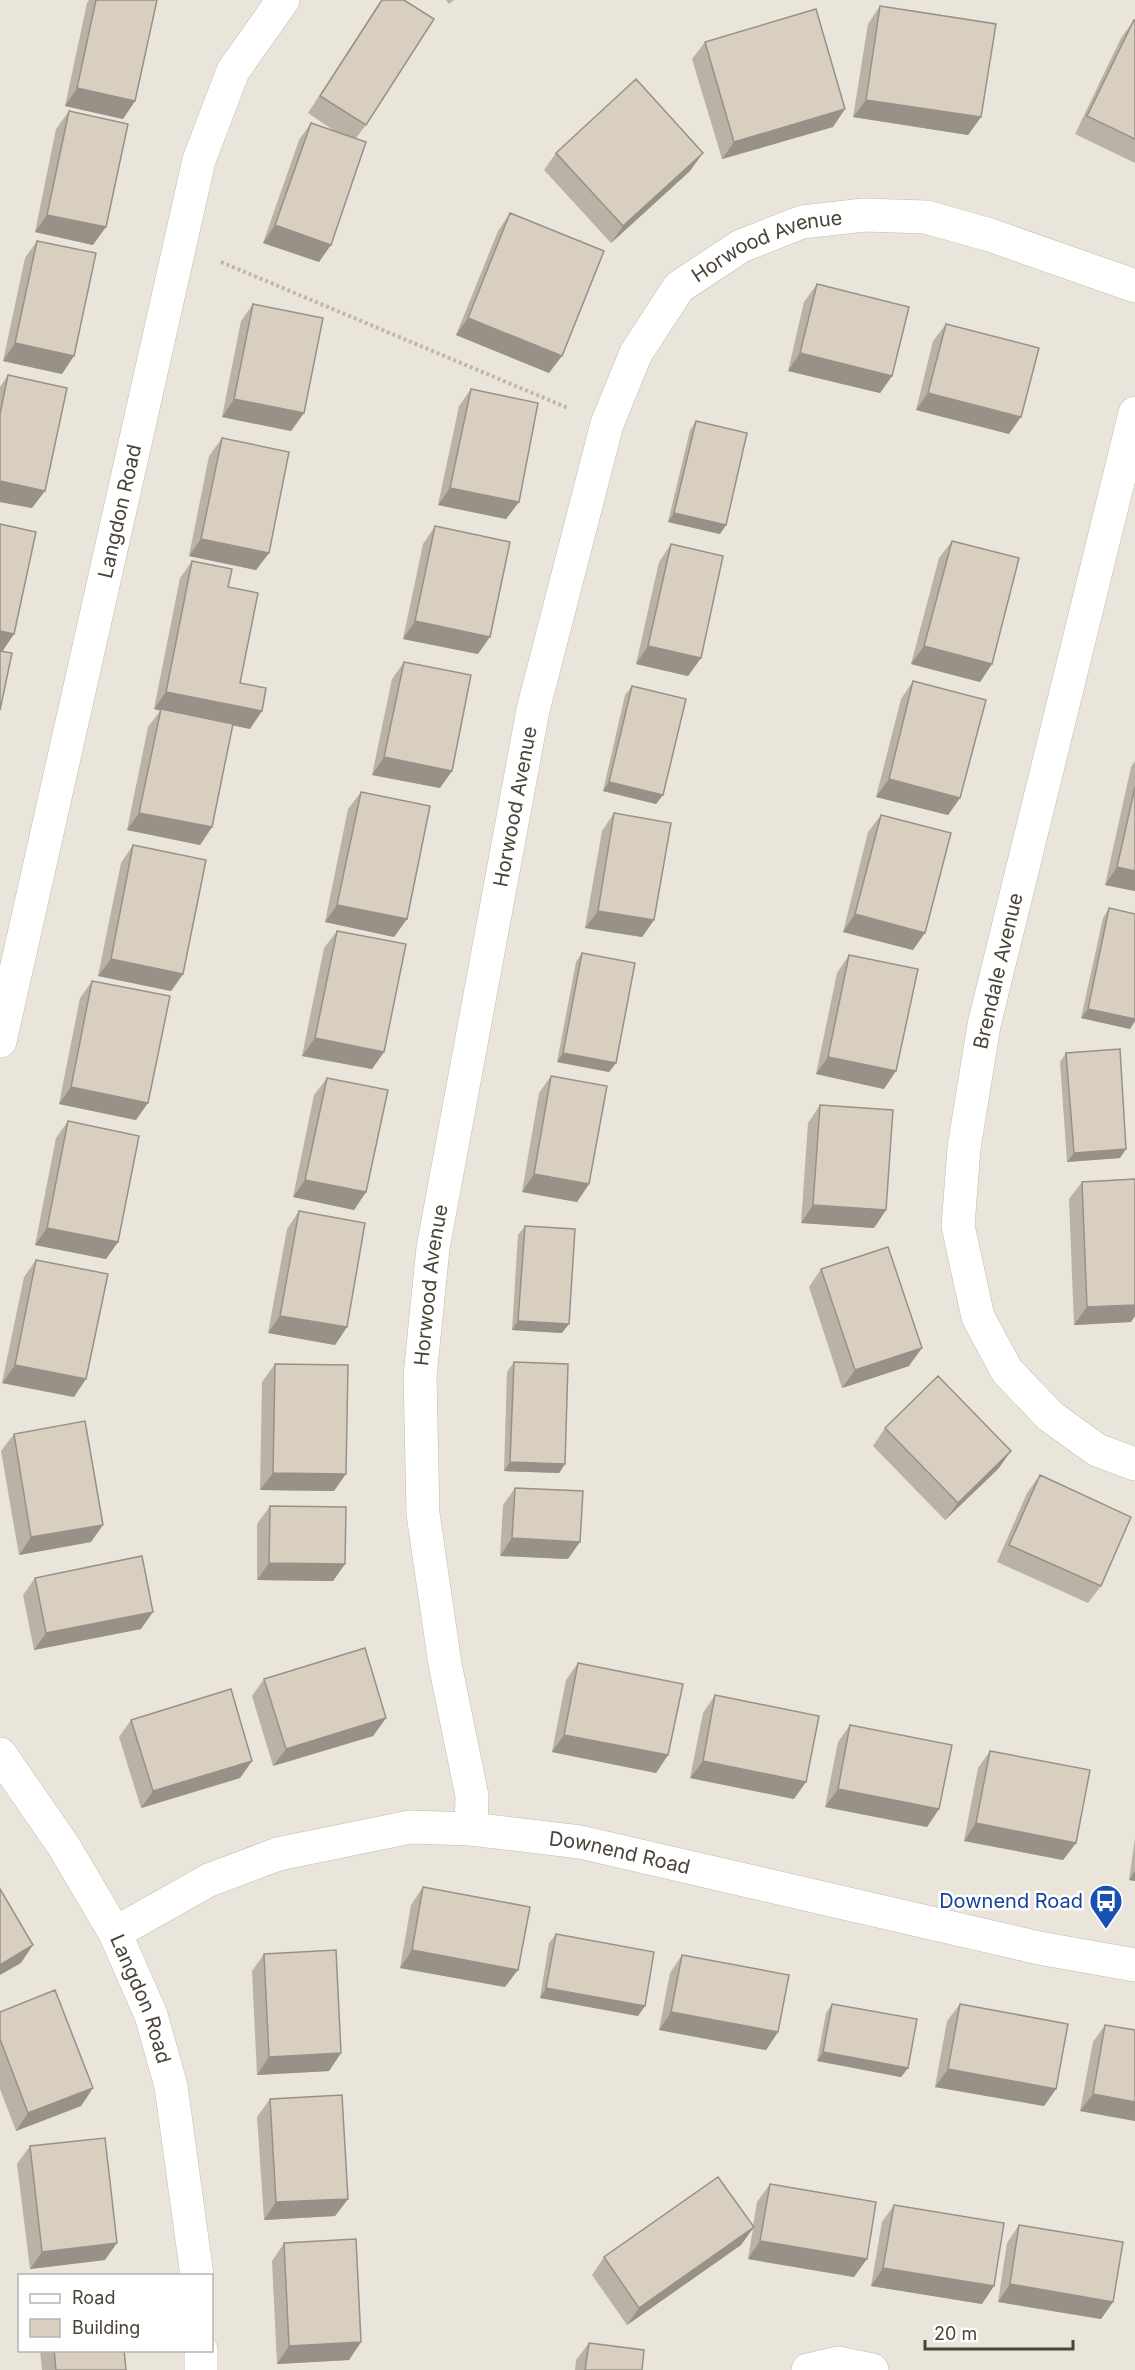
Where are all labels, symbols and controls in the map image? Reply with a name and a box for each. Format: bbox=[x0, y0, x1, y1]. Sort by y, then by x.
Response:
street label: Horwood Avenue bbox=[687, 206, 843, 287]
street label: Langdon Road bbox=[93, 442, 146, 581]
street label: Horwood Avenue bbox=[488, 724, 542, 889]
street label: Brendale Avenue bbox=[968, 891, 1028, 1051]
street label: Horwood Avenue bbox=[409, 1202, 453, 1367]
street label: Downend Road bbox=[548, 1826, 693, 1879]
bus stop icon: Downend Road bbox=[1088, 1883, 1124, 1930]
place label: Downend Road bbox=[939, 1889, 1083, 1913]
street label: Langdon Road bbox=[105, 1931, 176, 2066]
legend bbox=[18, 2274, 213, 2352]
text: Road bbox=[72, 2287, 115, 2308]
scale bar bbox=[925, 2313, 1074, 2351]
text: Building bbox=[72, 2317, 140, 2338]
text: 20 m bbox=[934, 2323, 977, 2344]

